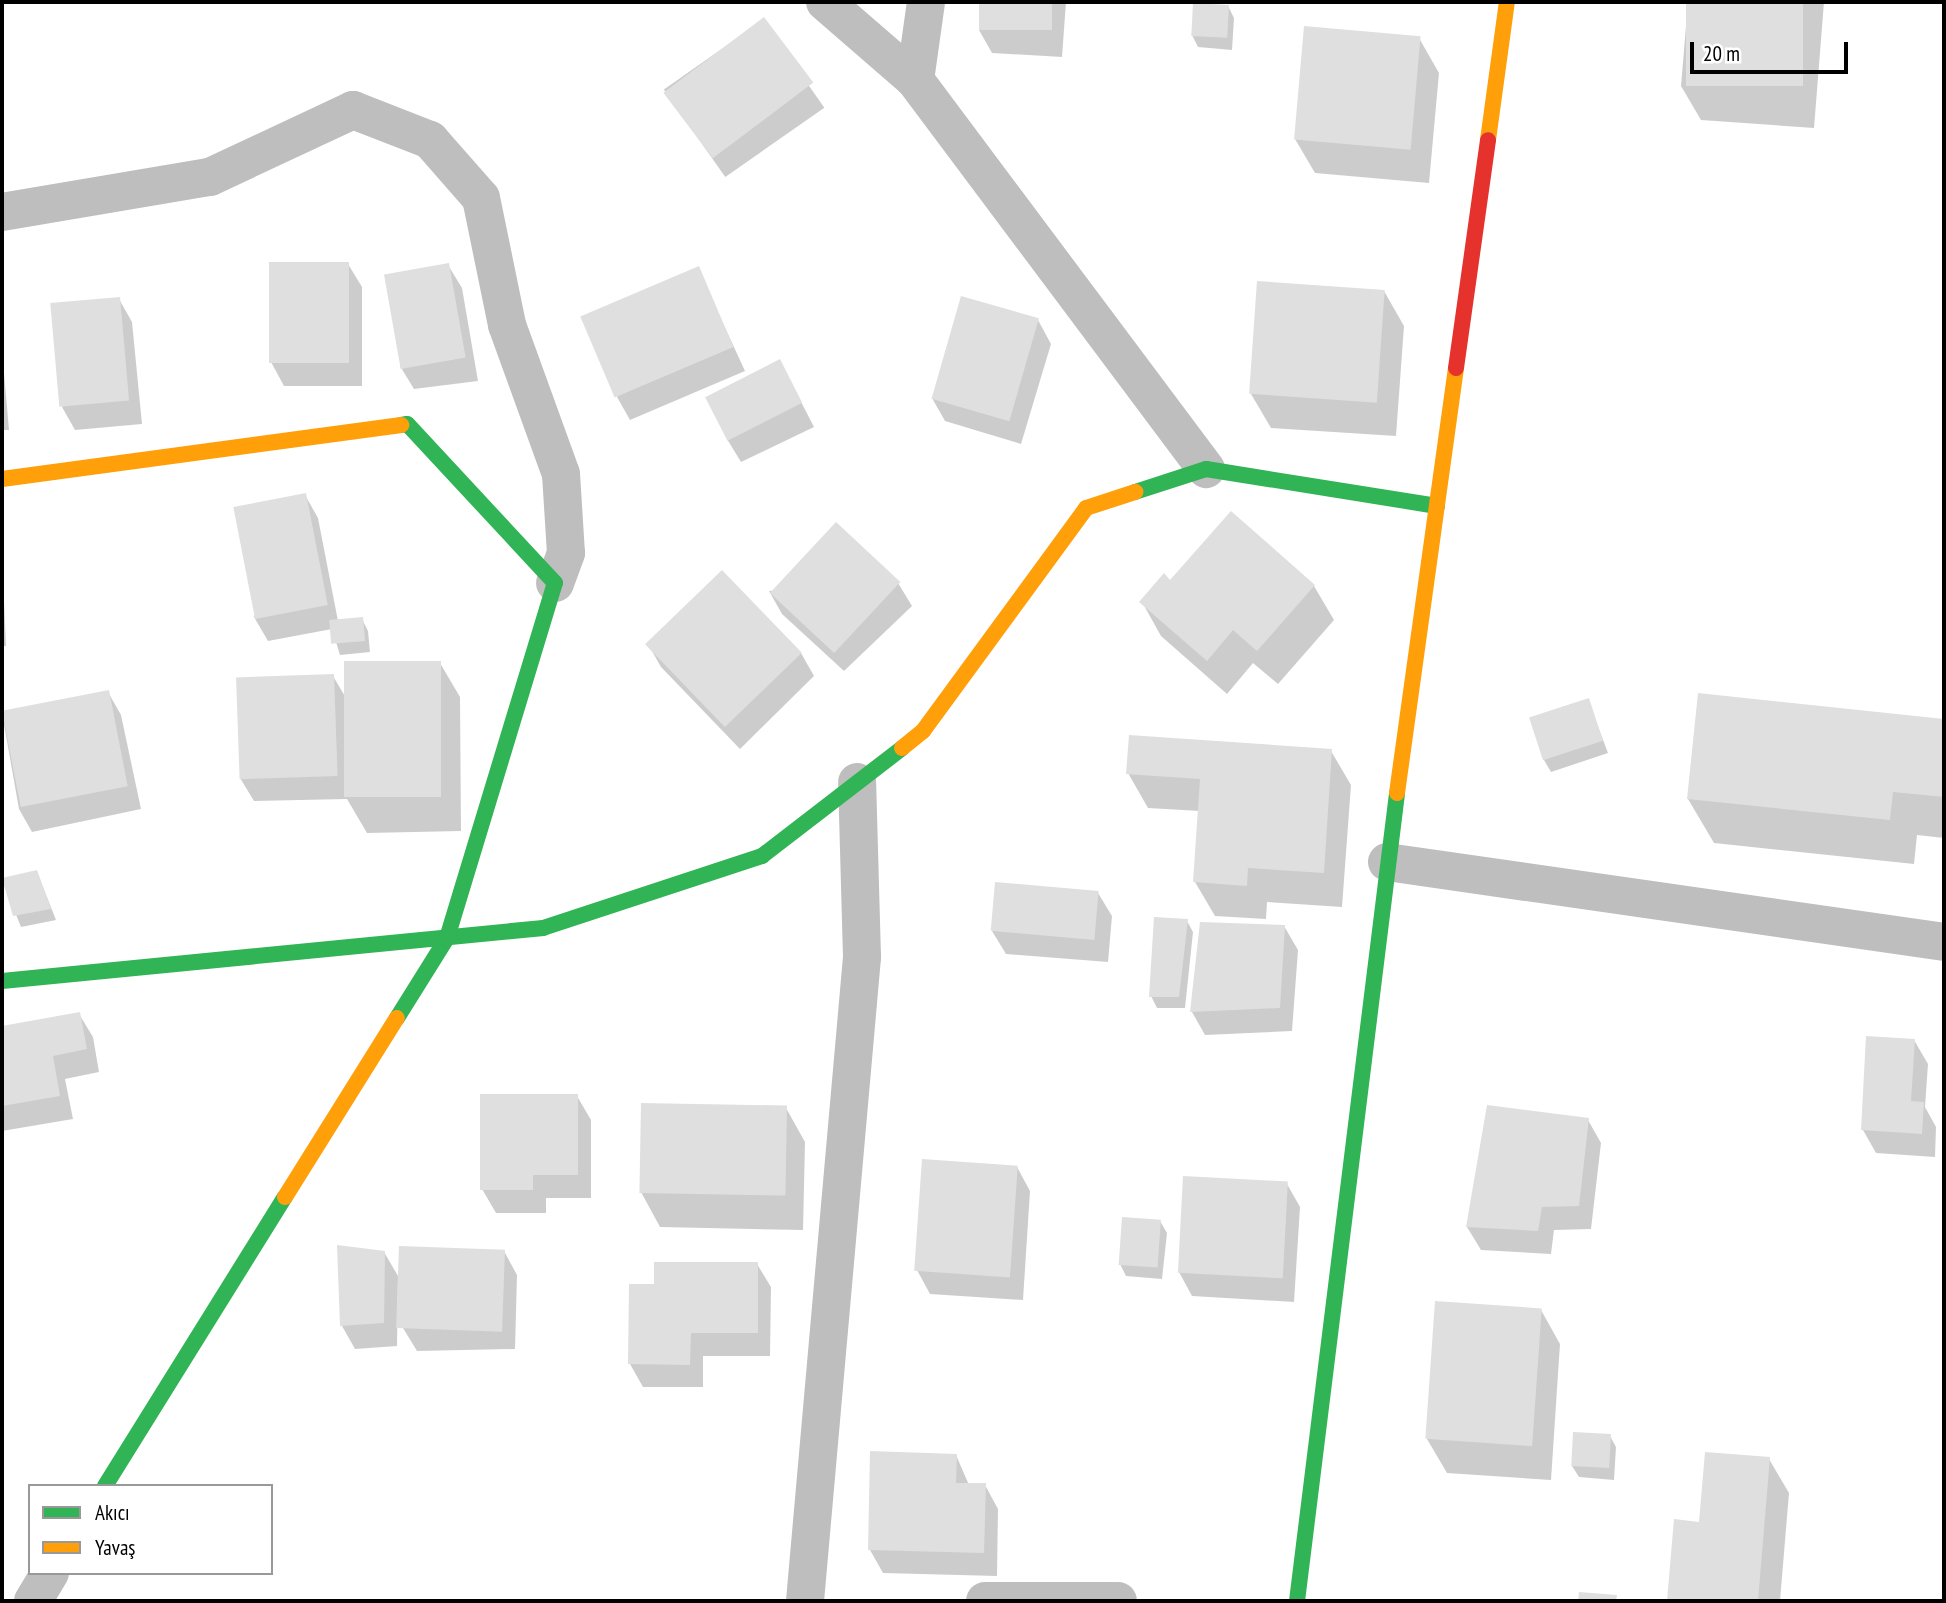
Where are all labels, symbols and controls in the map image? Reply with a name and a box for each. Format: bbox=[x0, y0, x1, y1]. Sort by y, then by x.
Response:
scale bar bbox=[1694, 28, 1852, 72]
text: 20 m bbox=[1703, 40, 1740, 67]
legend bbox=[28, 1484, 273, 1575]
text: Akıcı bbox=[95, 1499, 130, 1526]
text: Yavaş bbox=[95, 1534, 135, 1561]

